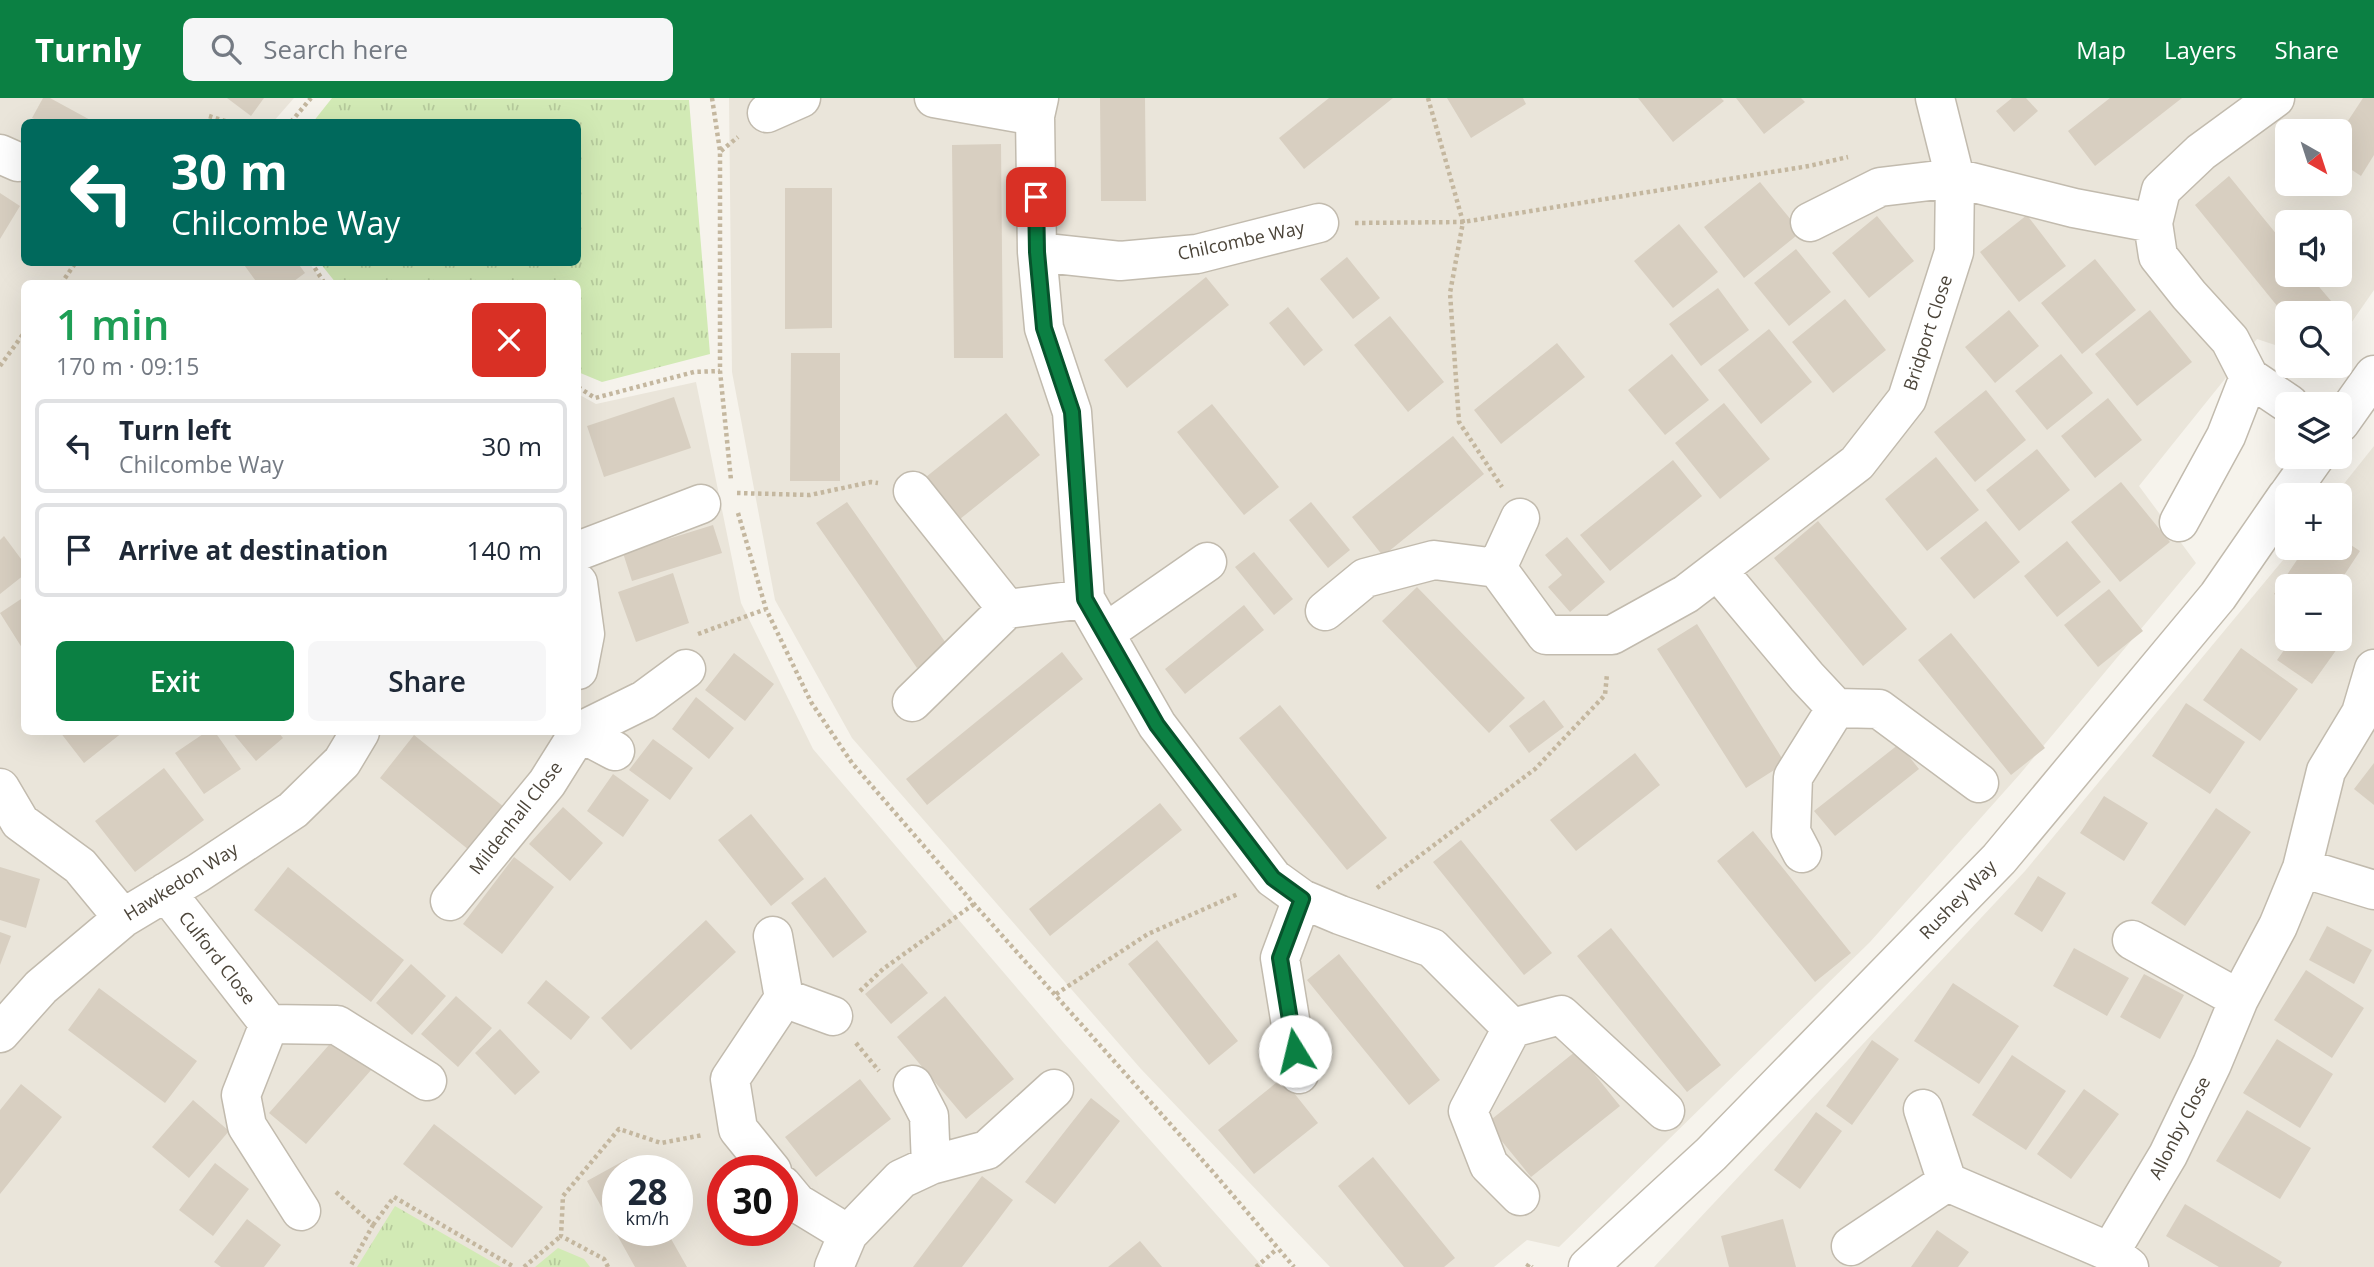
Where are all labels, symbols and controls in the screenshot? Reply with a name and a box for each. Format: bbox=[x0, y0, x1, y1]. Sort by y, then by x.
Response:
search box bbox=[183, 18, 673, 81]
text: Turnly bbox=[35, 27, 141, 72]
icon: search bbox=[207, 30, 245, 68]
text: Search here bbox=[263, 31, 408, 67]
text: Map bbox=[2076, 33, 2126, 66]
text: Layers bbox=[2164, 33, 2237, 66]
text: Share bbox=[2275, 33, 2339, 66]
north arrow bbox=[2275, 119, 2352, 196]
map controls bbox=[2275, 119, 2352, 651]
text: 30 m bbox=[171, 138, 288, 204]
icon: left bbox=[56, 147, 147, 238]
pin bbox=[1006, 167, 1066, 227]
icon: arrive bbox=[1017, 178, 1055, 216]
text: Chilcombe Way bbox=[171, 201, 400, 244]
button: sound bbox=[2275, 210, 2352, 287]
street label: Chilcombe Way bbox=[1175, 215, 1307, 265]
street label: Bridport Close bbox=[1897, 272, 1957, 394]
text: 1 min bbox=[56, 295, 169, 352]
button: search bbox=[2275, 301, 2352, 378]
button: close bbox=[472, 303, 546, 377]
text: 170 m · 09:15 bbox=[56, 350, 199, 382]
button: layers bbox=[2275, 392, 2352, 469]
text: Turn left bbox=[119, 412, 231, 448]
icon: left bbox=[60, 427, 98, 465]
text: 30 m bbox=[481, 428, 542, 464]
text: Chilcombe Way bbox=[119, 448, 284, 480]
button: + bbox=[2275, 483, 2352, 560]
icon: arrive bbox=[60, 531, 98, 569]
text: Arrive at destination bbox=[119, 532, 388, 568]
text: 140 m bbox=[467, 532, 542, 568]
button: − bbox=[2275, 574, 2352, 651]
button: Exit bbox=[56, 641, 294, 721]
button: Share bbox=[308, 641, 546, 721]
street label: Mildenhall Close bbox=[463, 756, 567, 879]
street label: Hawkedon Way bbox=[119, 836, 243, 926]
street label: Rushey Way bbox=[1913, 854, 2002, 944]
street label: Culford Close bbox=[174, 906, 262, 1009]
position arrow bbox=[1258, 1014, 1332, 1088]
street label: Allonby Close bbox=[2143, 1072, 2215, 1183]
speed limit sign: 30 bbox=[707, 1155, 798, 1246]
text: 28 bbox=[627, 1168, 668, 1215]
text: km/h bbox=[626, 1206, 669, 1230]

